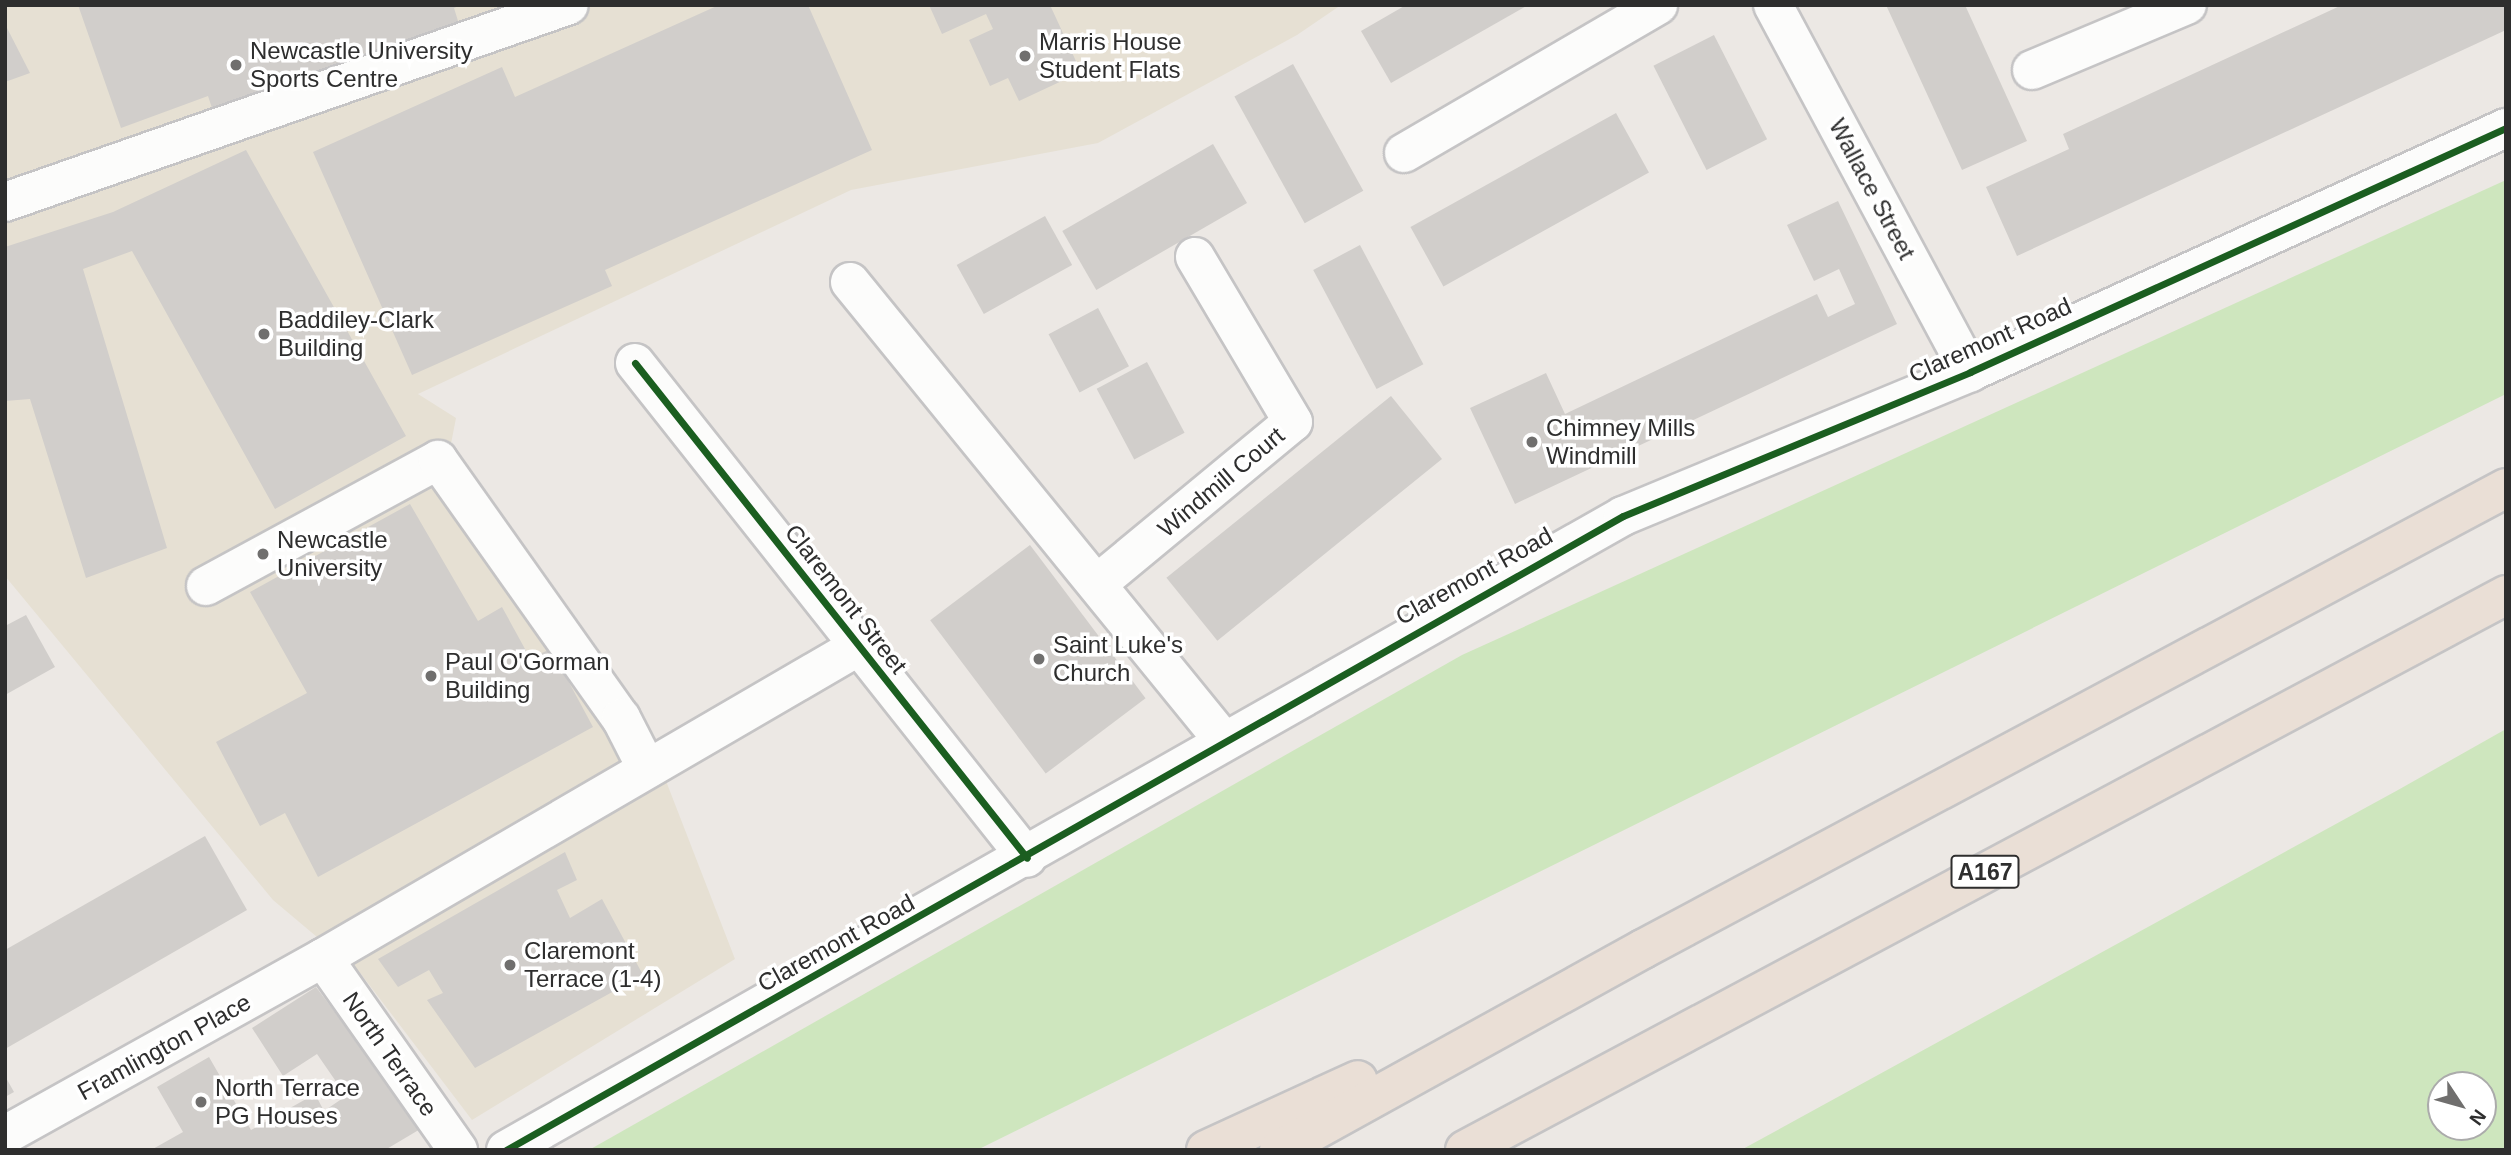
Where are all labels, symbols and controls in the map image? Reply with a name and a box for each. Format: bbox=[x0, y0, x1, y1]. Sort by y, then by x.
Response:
place label: Marris House Student Flats bbox=[1039, 28, 1182, 84]
place label: Newcastle University Sports Centre bbox=[250, 37, 473, 93]
marker: Marris House Student Flats bbox=[1017, 48, 1033, 64]
marker: Newcastle University Sports Centre bbox=[228, 57, 244, 73]
street label: Wallace Street bbox=[1823, 114, 1921, 264]
street label: Claremont Road bbox=[1904, 291, 2076, 389]
place label: Baddiley-Clark Building bbox=[278, 306, 434, 362]
marker: Baddiley-Clark Building bbox=[256, 326, 272, 342]
place label: Chimney Mills Windmill bbox=[1546, 414, 1695, 470]
street label: Windmill Court bbox=[1152, 421, 1290, 543]
marker: Chimney Mills Windmill bbox=[1524, 434, 1540, 450]
street label: Claremont Street bbox=[779, 519, 913, 679]
street label: Claremont Road bbox=[1391, 521, 1557, 631]
place label: Newcastle University bbox=[277, 526, 388, 582]
marker: Newcastle University bbox=[255, 546, 271, 562]
place label: Saint Luke's Church bbox=[1053, 631, 1183, 687]
place label: Paul O'Gorman Building bbox=[445, 648, 610, 704]
marker: Saint Luke's Church bbox=[1031, 651, 1047, 667]
marker: Paul O'Gorman Building bbox=[423, 668, 439, 684]
road number: A167 bbox=[1950, 852, 2020, 892]
street label: Claremont Road bbox=[753, 888, 919, 998]
place label: Claremont Terrace (1-4) bbox=[524, 937, 661, 993]
marker: Claremont Terrace (1-4) bbox=[502, 957, 518, 973]
street label: North Terrace bbox=[337, 986, 443, 1122]
street label: Framlington Place bbox=[72, 988, 256, 1106]
north arrow bbox=[2427, 1071, 2497, 1141]
place label: North Terrace PG Houses bbox=[215, 1074, 360, 1130]
marker: North Terrace PG Houses bbox=[193, 1094, 209, 1110]
text: N bbox=[2465, 1106, 2490, 1129]

